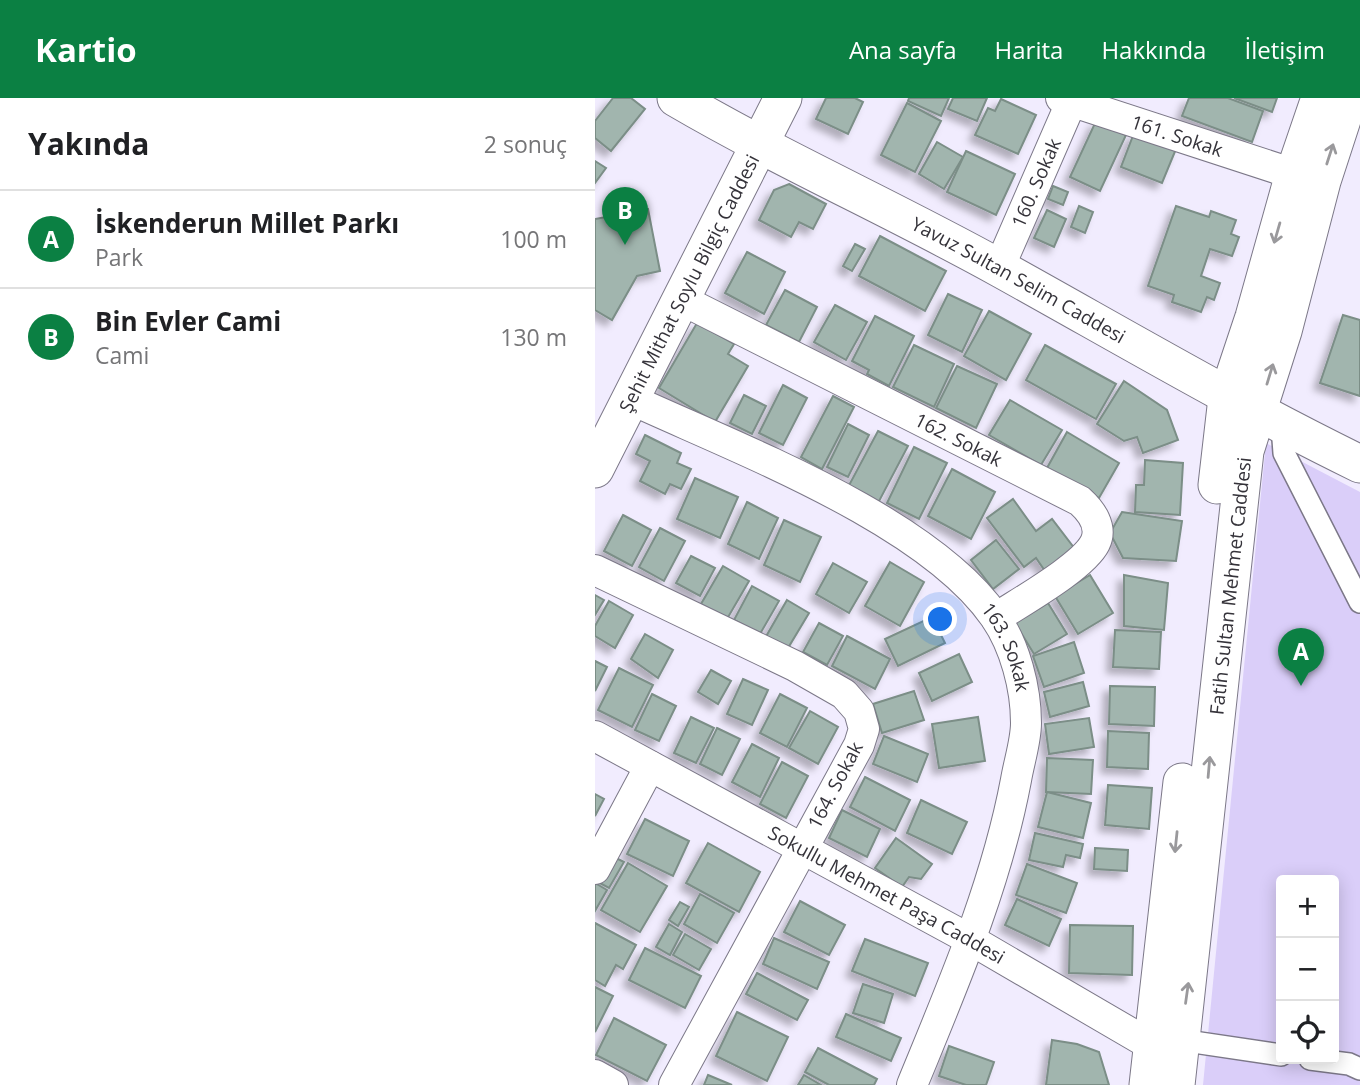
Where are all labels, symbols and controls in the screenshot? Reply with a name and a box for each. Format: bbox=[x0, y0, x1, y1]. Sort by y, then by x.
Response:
text: Kartio bbox=[35, 27, 137, 72]
text: Ana sayfa bbox=[849, 33, 957, 66]
text: Harita bbox=[995, 33, 1063, 66]
text: Hakkında bbox=[1101, 33, 1206, 66]
text: İletişim bbox=[1244, 33, 1325, 66]
street label: 161. Sokak bbox=[1128, 109, 1226, 163]
text: Yakında bbox=[28, 123, 149, 164]
text: 2 sonuç bbox=[484, 128, 567, 160]
street label: 160. Sokak bbox=[1005, 134, 1067, 231]
one-way arrow bbox=[1325, 144, 1338, 166]
street label: Şehit Mithat Soylu Bilgiç Caddesi bbox=[614, 150, 764, 416]
pin: B bbox=[602, 187, 648, 245]
text: İskenderun Millet Parkı bbox=[95, 205, 399, 241]
street label: Yavuz Sultan Selim Caddesi bbox=[907, 211, 1130, 349]
one-way arrow bbox=[1270, 222, 1283, 244]
text: A bbox=[43, 223, 59, 255]
text: 100 m bbox=[500, 223, 567, 255]
text: Park bbox=[95, 241, 143, 273]
text: Bin Evler Cami bbox=[95, 303, 281, 339]
text: B bbox=[43, 321, 59, 353]
text: 130 m bbox=[500, 321, 567, 353]
text: Cami bbox=[95, 339, 149, 371]
one-way arrow bbox=[1264, 363, 1277, 385]
street label: 162. Sokak bbox=[910, 407, 1007, 473]
street label: Fatih Sultan Mehmet Caddesi bbox=[1203, 456, 1257, 716]
street label: 163. Sokak bbox=[976, 597, 1036, 694]
your location bbox=[923, 602, 957, 636]
pin: A bbox=[1278, 628, 1324, 686]
street label: 164. Sokak bbox=[801, 737, 869, 833]
one-way arrow bbox=[1203, 756, 1216, 778]
street label: Sokullu Mehmet Paşa Caddesi bbox=[764, 819, 1010, 970]
one-way arrow bbox=[1169, 830, 1182, 853]
map controls bbox=[1276, 875, 1339, 1064]
button: + bbox=[1276, 875, 1339, 938]
button: − bbox=[1276, 938, 1339, 1001]
one-way arrow bbox=[1180, 982, 1193, 1005]
button: locate bbox=[1276, 1001, 1339, 1064]

